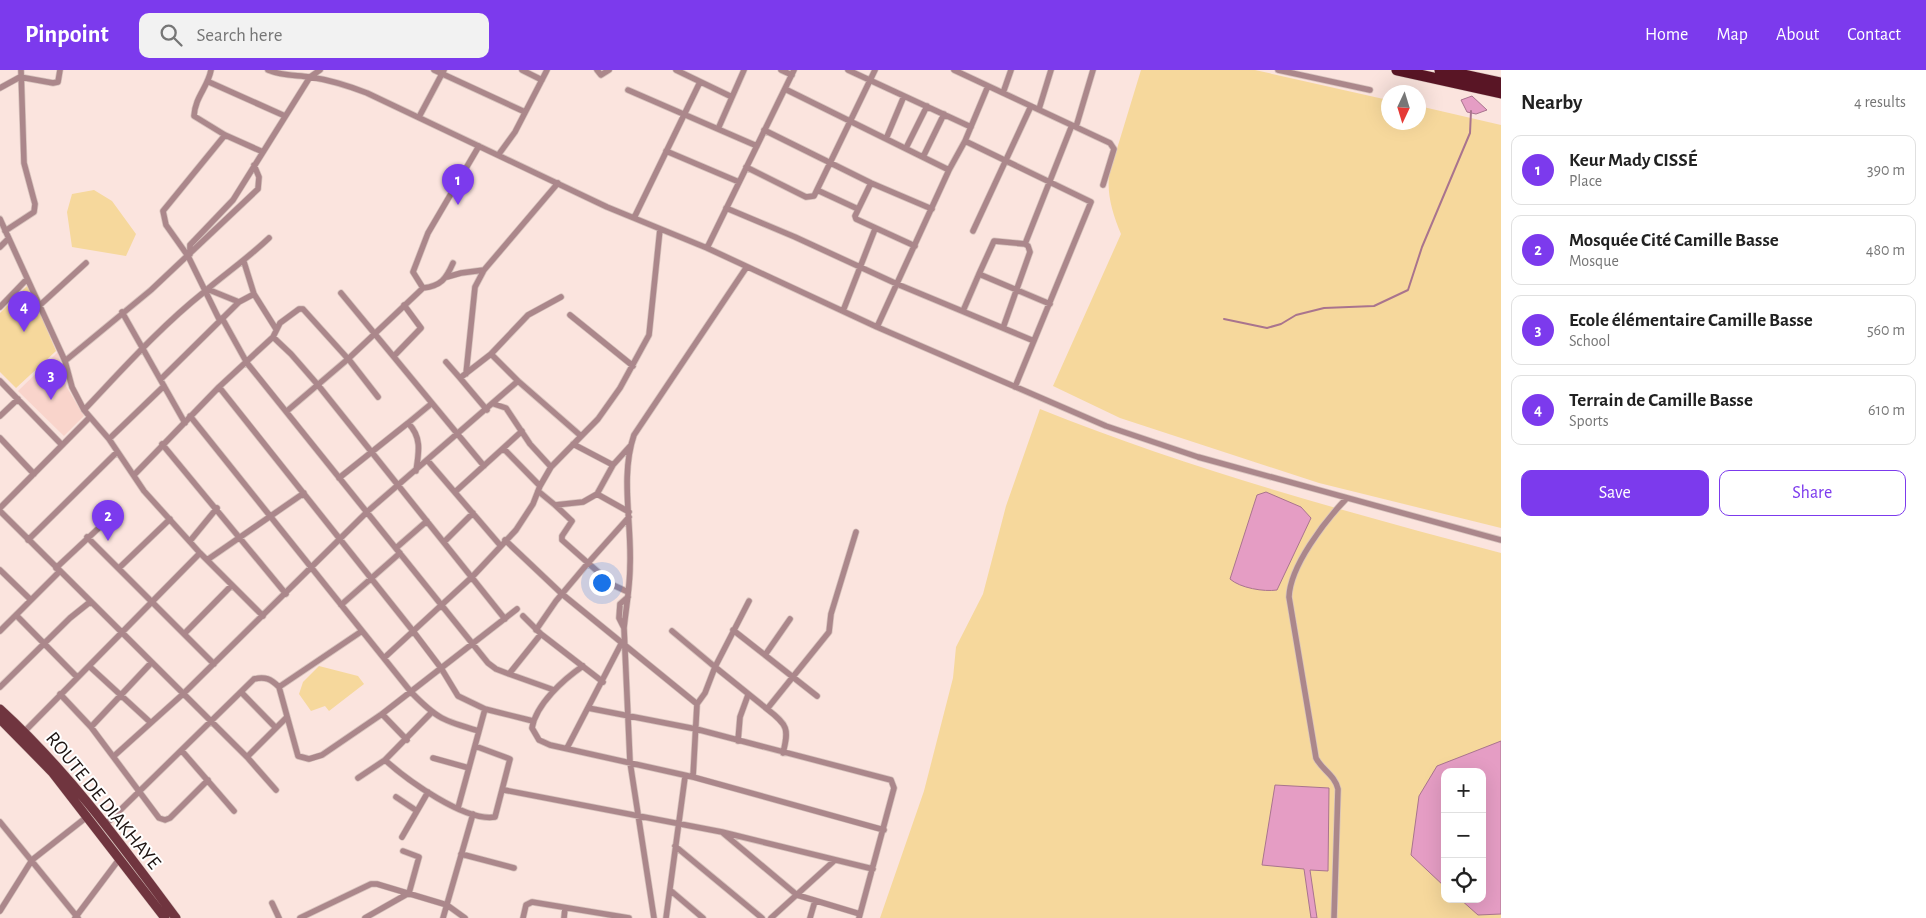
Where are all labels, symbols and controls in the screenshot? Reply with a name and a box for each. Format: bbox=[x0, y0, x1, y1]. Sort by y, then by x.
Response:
search box bbox=[139, 13, 489, 58]
icon: search bbox=[157, 21, 185, 49]
text: Pinpoint bbox=[25, 23, 109, 47]
text: Search here bbox=[197, 26, 283, 45]
text: Home bbox=[1645, 26, 1688, 44]
text: Map bbox=[1716, 26, 1748, 44]
text: About bbox=[1776, 26, 1819, 44]
text: Contact bbox=[1847, 26, 1901, 44]
north arrow bbox=[1381, 85, 1426, 130]
text: Nearby bbox=[1521, 92, 1582, 113]
text: 4 results bbox=[1854, 94, 1906, 110]
text: Keur Mady CISSÉ bbox=[1569, 151, 1697, 170]
text: 1 bbox=[1535, 162, 1541, 178]
text: 390 m bbox=[1867, 162, 1905, 178]
pin: 1 bbox=[442, 164, 474, 205]
text: Place bbox=[1569, 173, 1602, 189]
text: Mosquée Cité Camille Basse bbox=[1569, 231, 1779, 250]
text: 2 bbox=[1534, 242, 1542, 258]
text: 480 m bbox=[1866, 242, 1905, 258]
text: Mosque bbox=[1569, 253, 1619, 269]
pin: 4 bbox=[8, 291, 40, 332]
text: Ecole élémentaire Camille Basse bbox=[1569, 311, 1813, 330]
text: 3 bbox=[1535, 322, 1541, 338]
text: 560 m bbox=[1867, 322, 1905, 338]
text: School bbox=[1569, 333, 1610, 349]
pin: 3 bbox=[35, 359, 67, 400]
text: Terrain de Camille Basse bbox=[1569, 391, 1753, 410]
text: 4 bbox=[1534, 402, 1542, 418]
text: 610 m bbox=[1868, 402, 1905, 418]
text: Sports bbox=[1569, 413, 1609, 429]
button: Save bbox=[1521, 470, 1709, 516]
button: Share bbox=[1719, 470, 1906, 516]
pin: 2 bbox=[92, 500, 124, 541]
your location bbox=[589, 570, 615, 596]
street label: ROUTE DE DIAKHAYE bbox=[42, 728, 165, 873]
map controls bbox=[1441, 768, 1486, 903]
button: + bbox=[1441, 768, 1486, 813]
button: − bbox=[1441, 813, 1486, 858]
button: locate bbox=[1441, 858, 1486, 903]

